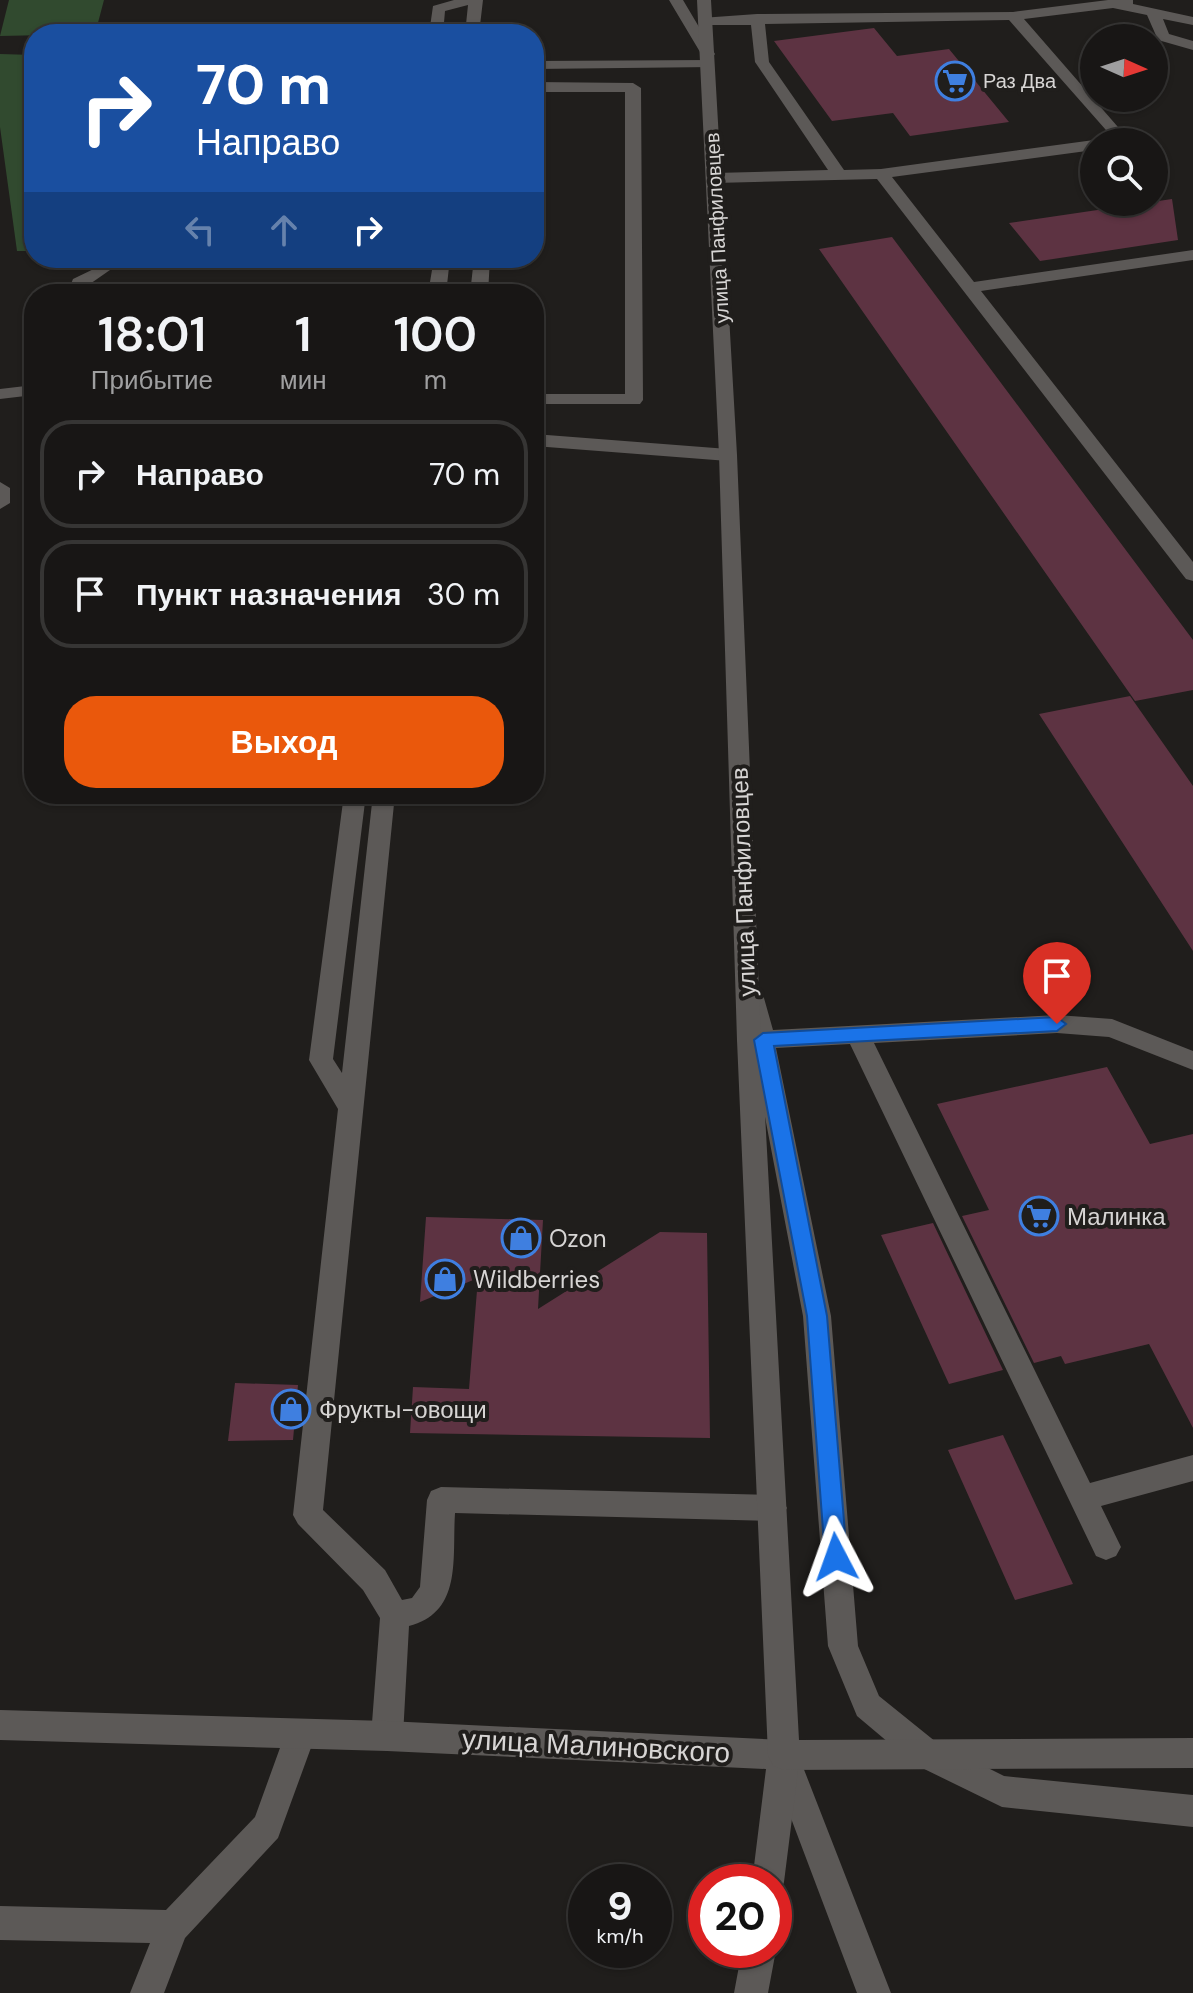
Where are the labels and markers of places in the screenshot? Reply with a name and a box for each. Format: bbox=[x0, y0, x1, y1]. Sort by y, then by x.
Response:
supermarket icon: Раз Два bbox=[934, 60, 976, 102]
place label: Раз Два bbox=[983, 68, 1057, 94]
pin bbox=[1023, 942, 1091, 1024]
supermarket icon: Малинка bbox=[1018, 1195, 1060, 1237]
place label: Малинка bbox=[1067, 1201, 1166, 1232]
shop icon: Ozon bbox=[500, 1217, 542, 1259]
place label: Ozon bbox=[549, 1223, 607, 1254]
shop icon: Wildberries bbox=[424, 1258, 466, 1300]
place label: Wildberries bbox=[473, 1264, 600, 1295]
shop icon: Фрукты-овощи bbox=[270, 1388, 312, 1430]
place label: Фрукты-овощи bbox=[319, 1394, 487, 1425]

